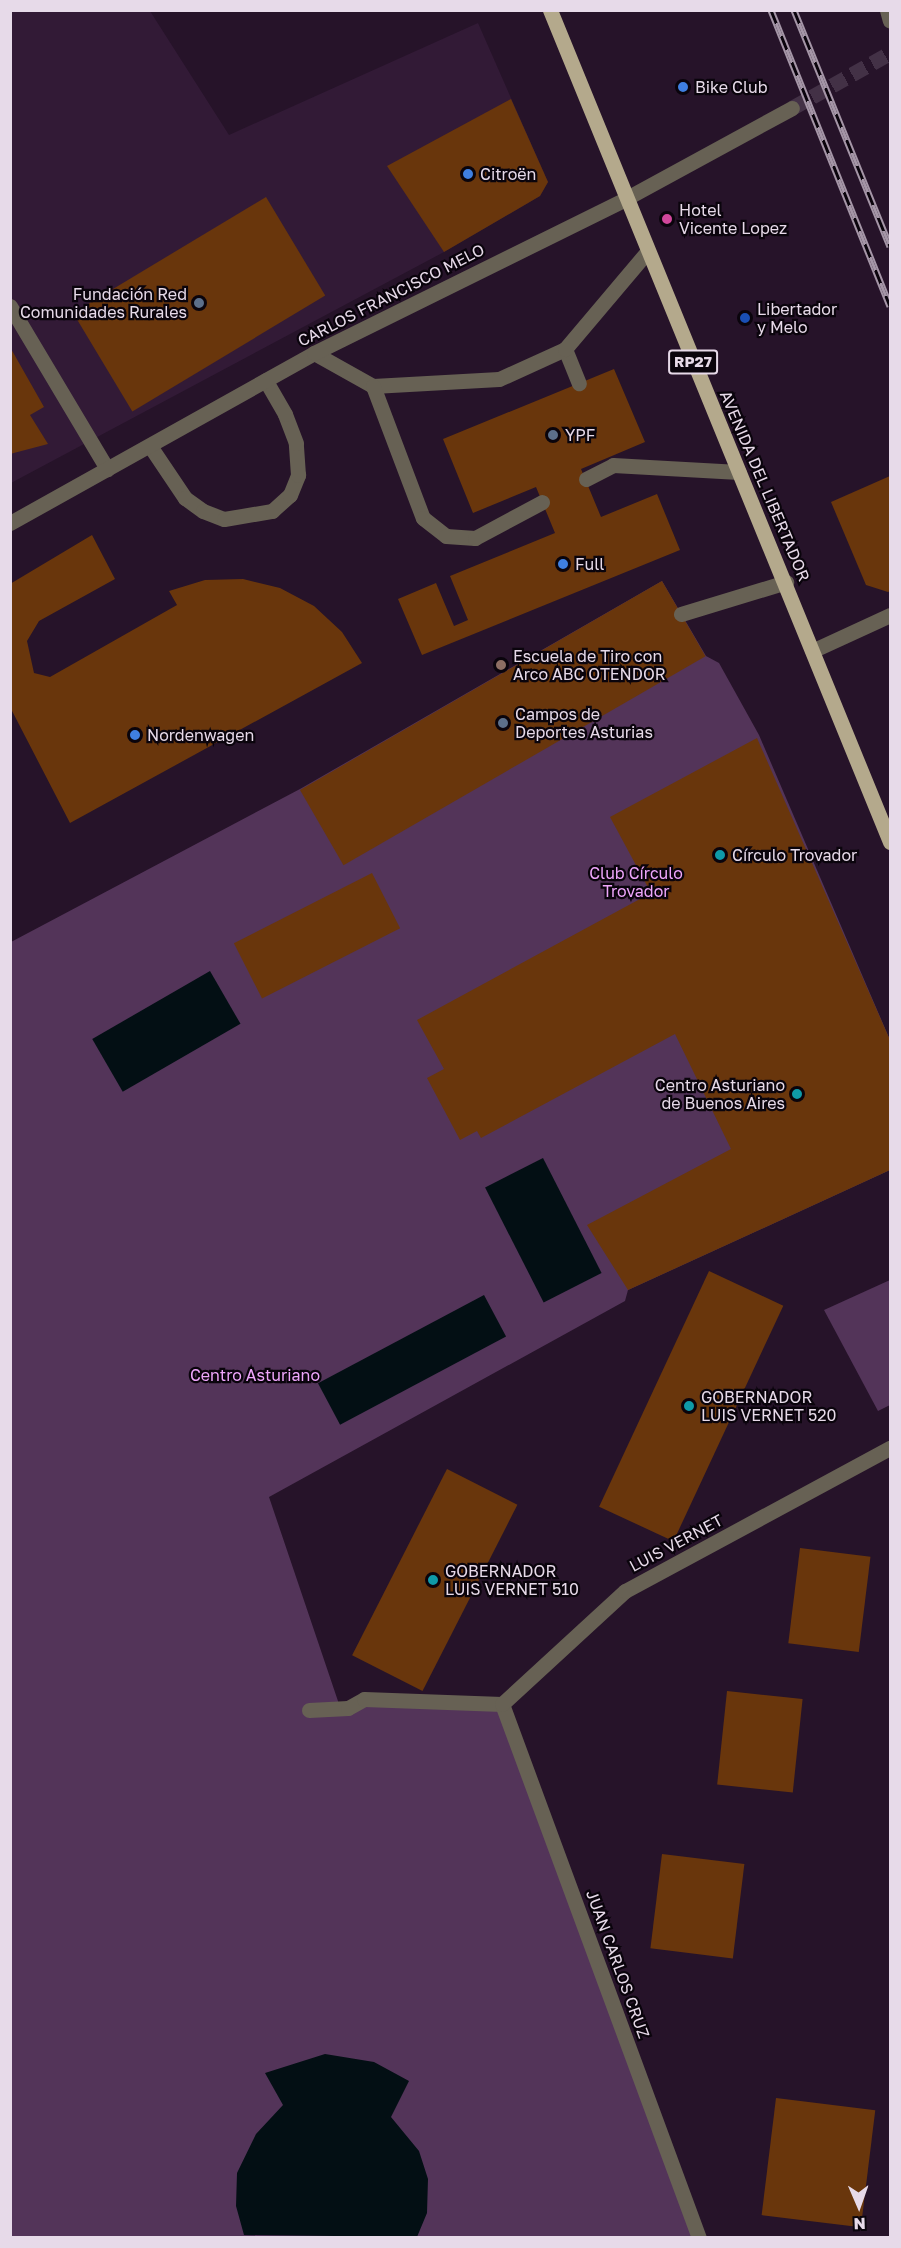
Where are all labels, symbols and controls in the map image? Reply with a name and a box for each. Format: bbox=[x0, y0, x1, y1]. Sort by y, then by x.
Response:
place label: Bike Club bbox=[695, 77, 768, 97]
marker: Bike Club bbox=[676, 80, 690, 94]
place label: Citroën bbox=[480, 164, 536, 184]
marker: Citroën bbox=[461, 167, 475, 181]
place label: Hotel Vicente Lopez bbox=[679, 200, 787, 238]
marker: Hotel Vicente Lopez bbox=[660, 212, 674, 226]
street label: CARLOS FRANCISCO MELO bbox=[295, 240, 487, 350]
place label: Fundación Red Comunidades Rurales bbox=[20, 284, 187, 322]
marker: Fundación Red Comunidades Rurales bbox=[192, 296, 206, 310]
place label: Libertador y Melo bbox=[757, 299, 837, 337]
marker: Libertador y Melo bbox=[738, 311, 752, 325]
road number: RP27 bbox=[668, 350, 718, 374]
street label: AVENIDA DEL LIBERTADOR bbox=[716, 388, 814, 584]
place label: YPF bbox=[565, 425, 595, 445]
marker: YPF bbox=[546, 428, 560, 442]
place label: Full bbox=[575, 554, 604, 574]
marker: Full bbox=[556, 557, 570, 571]
place label: Escuela de Tiro con Arco ABC OTENDOR bbox=[513, 646, 666, 684]
marker: Escuela de Tiro con Arco ABC OTENDOR bbox=[494, 658, 508, 672]
place label: Campos de Deportes Asturias bbox=[515, 704, 653, 742]
marker: Campos de Deportes Asturias bbox=[496, 716, 510, 730]
place label: Nordenwagen bbox=[147, 725, 254, 745]
marker: Nordenwagen bbox=[128, 728, 142, 742]
place label: Círculo Trovador bbox=[732, 845, 857, 865]
marker: Círculo Trovador bbox=[713, 848, 727, 862]
park label: Club Círculo Trovador bbox=[589, 863, 683, 901]
place label: Centro Asturiano de Buenos Aires bbox=[655, 1075, 785, 1113]
marker: Centro Asturiano de Buenos Aires bbox=[790, 1087, 804, 1101]
park label: Centro Asturiano bbox=[190, 1365, 320, 1385]
place label: GOBERNADOR LUIS VERNET 520 bbox=[701, 1387, 836, 1425]
marker: GOBERNADOR LUIS VERNET 520 bbox=[682, 1399, 696, 1413]
street label: LUIS VERNET bbox=[626, 1510, 726, 1576]
place label: GOBERNADOR LUIS VERNET 510 bbox=[445, 1561, 579, 1599]
marker: GOBERNADOR LUIS VERNET 510 bbox=[426, 1573, 440, 1587]
street label: JUAN CARLOS CRUZ bbox=[582, 1887, 654, 2041]
north arrow bbox=[829, 2176, 889, 2236]
text: N bbox=[853, 2214, 866, 2234]

